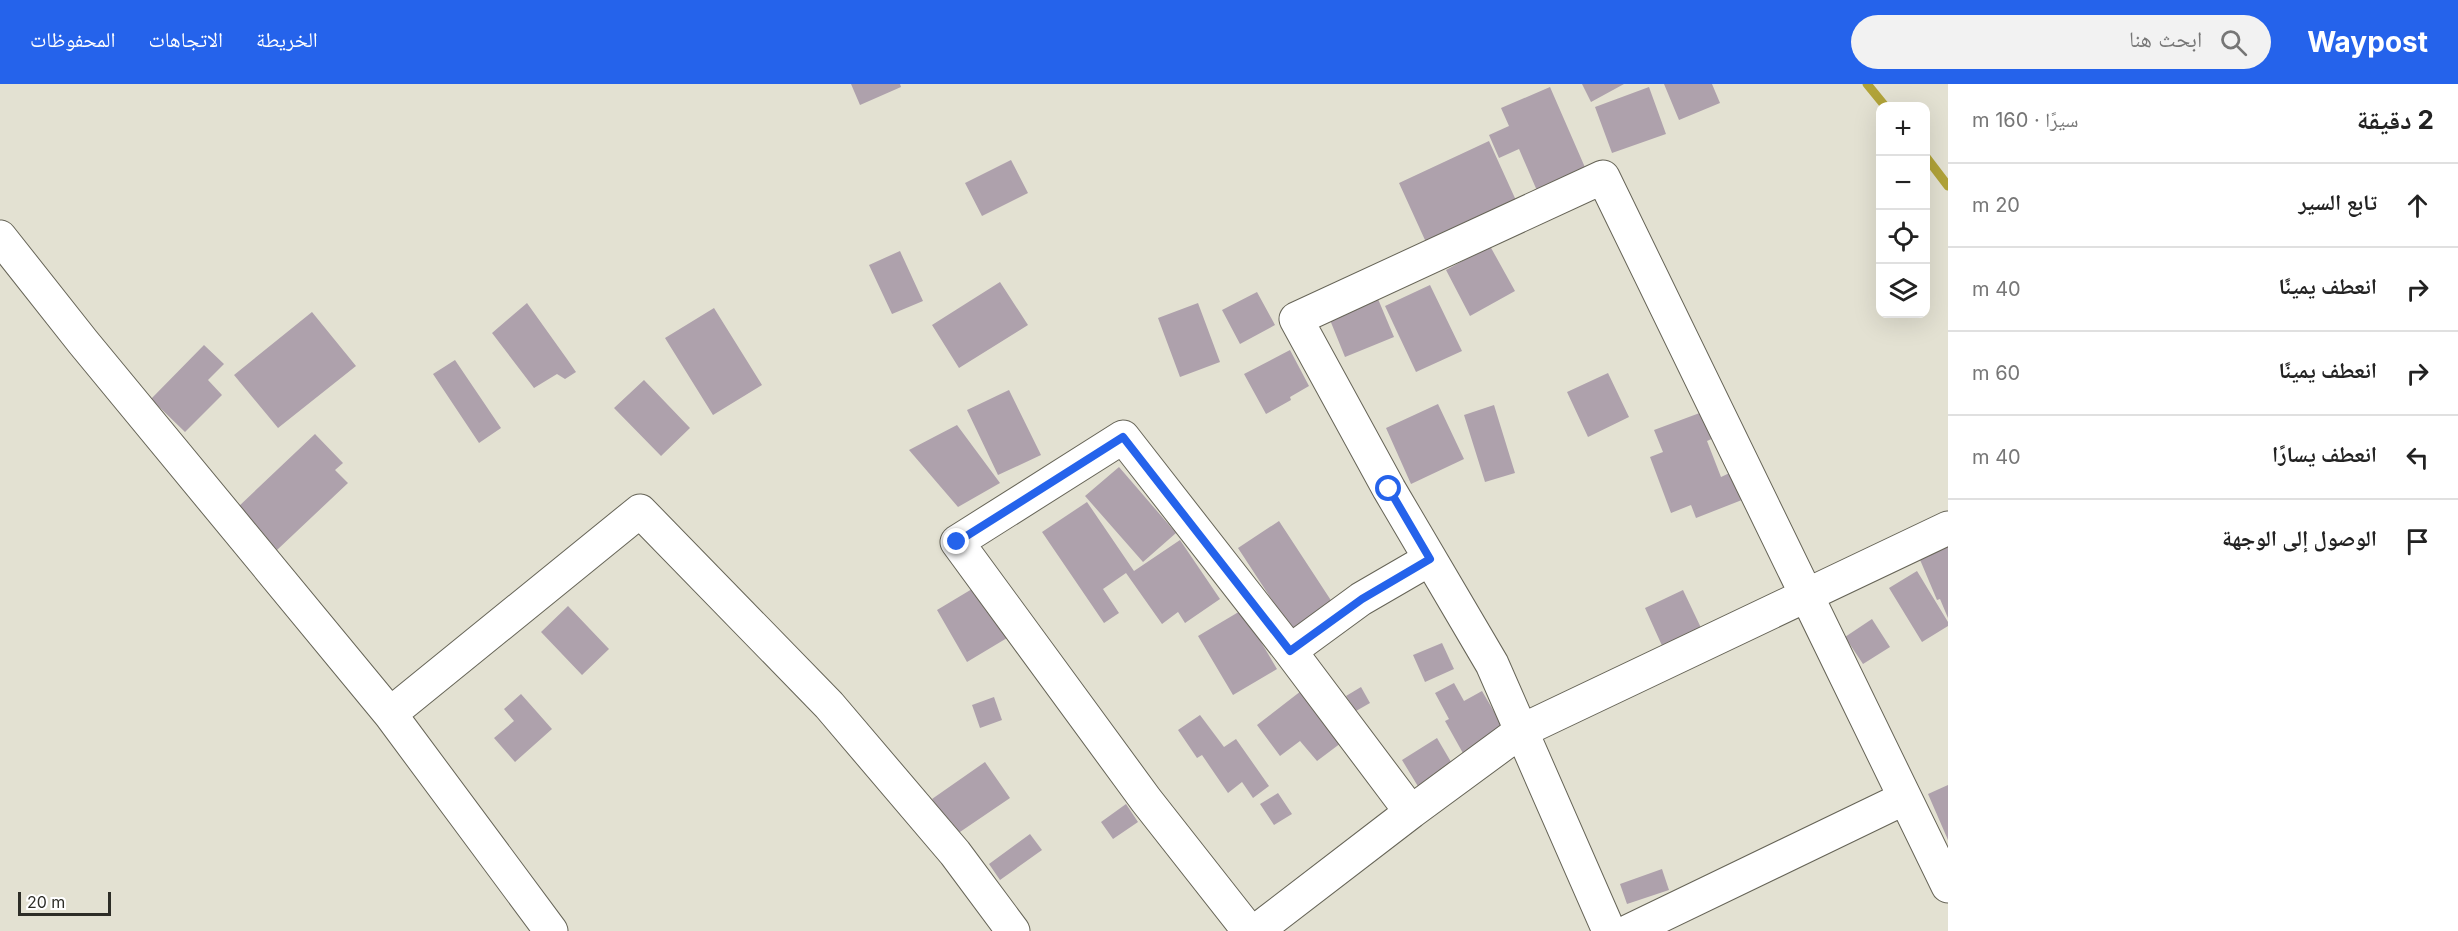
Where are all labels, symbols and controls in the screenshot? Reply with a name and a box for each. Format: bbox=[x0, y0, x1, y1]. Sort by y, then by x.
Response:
search box bbox=[1851, 15, 2271, 69]
text: Waypost bbox=[2307, 25, 2428, 59]
text: ابحث هنا bbox=[2129, 26, 2202, 52]
icon: search bbox=[2217, 26, 2250, 59]
text: المحفوظات bbox=[30, 27, 115, 52]
text: الاتجاهات bbox=[148, 27, 223, 52]
text: الخريطة bbox=[256, 27, 318, 52]
map controls bbox=[1876, 102, 1930, 318]
button: + bbox=[1876, 102, 1930, 156]
text: 2 دقيقة bbox=[2357, 104, 2434, 135]
text: سيرًا · 160 m bbox=[1972, 108, 2079, 132]
button: − bbox=[1876, 156, 1930, 210]
text: تابع السير bbox=[2298, 189, 2377, 215]
icon: ahead bbox=[2401, 189, 2434, 222]
text: 20 m bbox=[1972, 193, 2020, 217]
button: locate bbox=[1876, 210, 1930, 264]
button: layers bbox=[1876, 264, 1930, 318]
text: انعطف يمينًا bbox=[2278, 273, 2377, 299]
icon: right bbox=[2401, 273, 2434, 306]
text: 40 m bbox=[1972, 277, 2021, 301]
text: انعطف يمينًا bbox=[2278, 357, 2377, 383]
icon: right bbox=[2401, 357, 2434, 390]
text: 60 m bbox=[1972, 361, 2020, 385]
text: انعطف يسارًا bbox=[2272, 441, 2377, 467]
icon: left bbox=[2401, 441, 2434, 474]
text: 40 m bbox=[1972, 445, 2021, 469]
route start bbox=[1375, 475, 1401, 501]
text: الوصول إلى الوجهة bbox=[2222, 525, 2377, 551]
icon: arrive bbox=[2401, 525, 2434, 558]
route end bbox=[943, 528, 969, 554]
scale bar bbox=[18, 889, 111, 916]
text: 20 m bbox=[27, 892, 65, 912]

